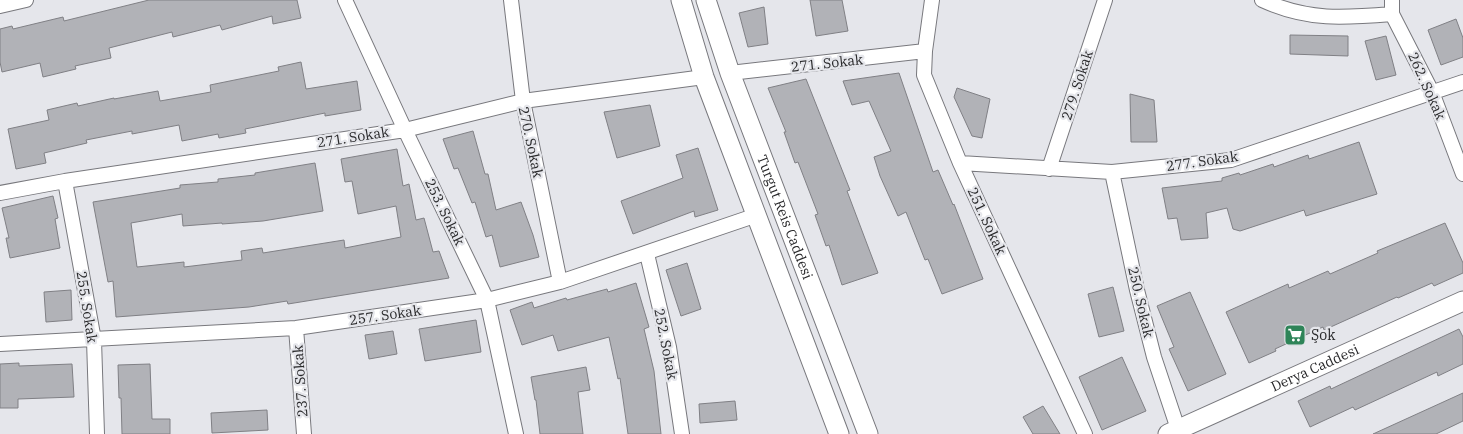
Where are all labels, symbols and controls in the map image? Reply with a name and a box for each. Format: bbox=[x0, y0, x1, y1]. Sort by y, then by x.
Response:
street label: 279. Sokak bbox=[1057, 47, 1097, 122]
street label: 262. Sokak bbox=[1404, 49, 1450, 123]
street label: 271. Sokak bbox=[790, 50, 865, 76]
street label: 270. Sokak bbox=[515, 105, 547, 180]
street label: 271. Sokak bbox=[316, 122, 391, 152]
street label: 277. Sokak bbox=[1165, 147, 1240, 175]
street label: Turgut Reis Caddesi bbox=[753, 152, 817, 282]
street label: 253. Sokak bbox=[421, 176, 469, 249]
street label: 251. Sokak bbox=[964, 184, 1011, 258]
street label: 250. Sokak bbox=[1124, 265, 1158, 340]
street label: 255. Sokak bbox=[72, 270, 102, 345]
street label: 257. Sokak bbox=[348, 301, 423, 329]
street label: 252. Sokak bbox=[650, 307, 682, 382]
supermarket icon: Şok bbox=[1283, 323, 1307, 347]
place label: Şok bbox=[1311, 326, 1336, 344]
street label: Derya Caddesi bbox=[1268, 340, 1362, 395]
street label: 237. Sokak bbox=[288, 343, 312, 418]

